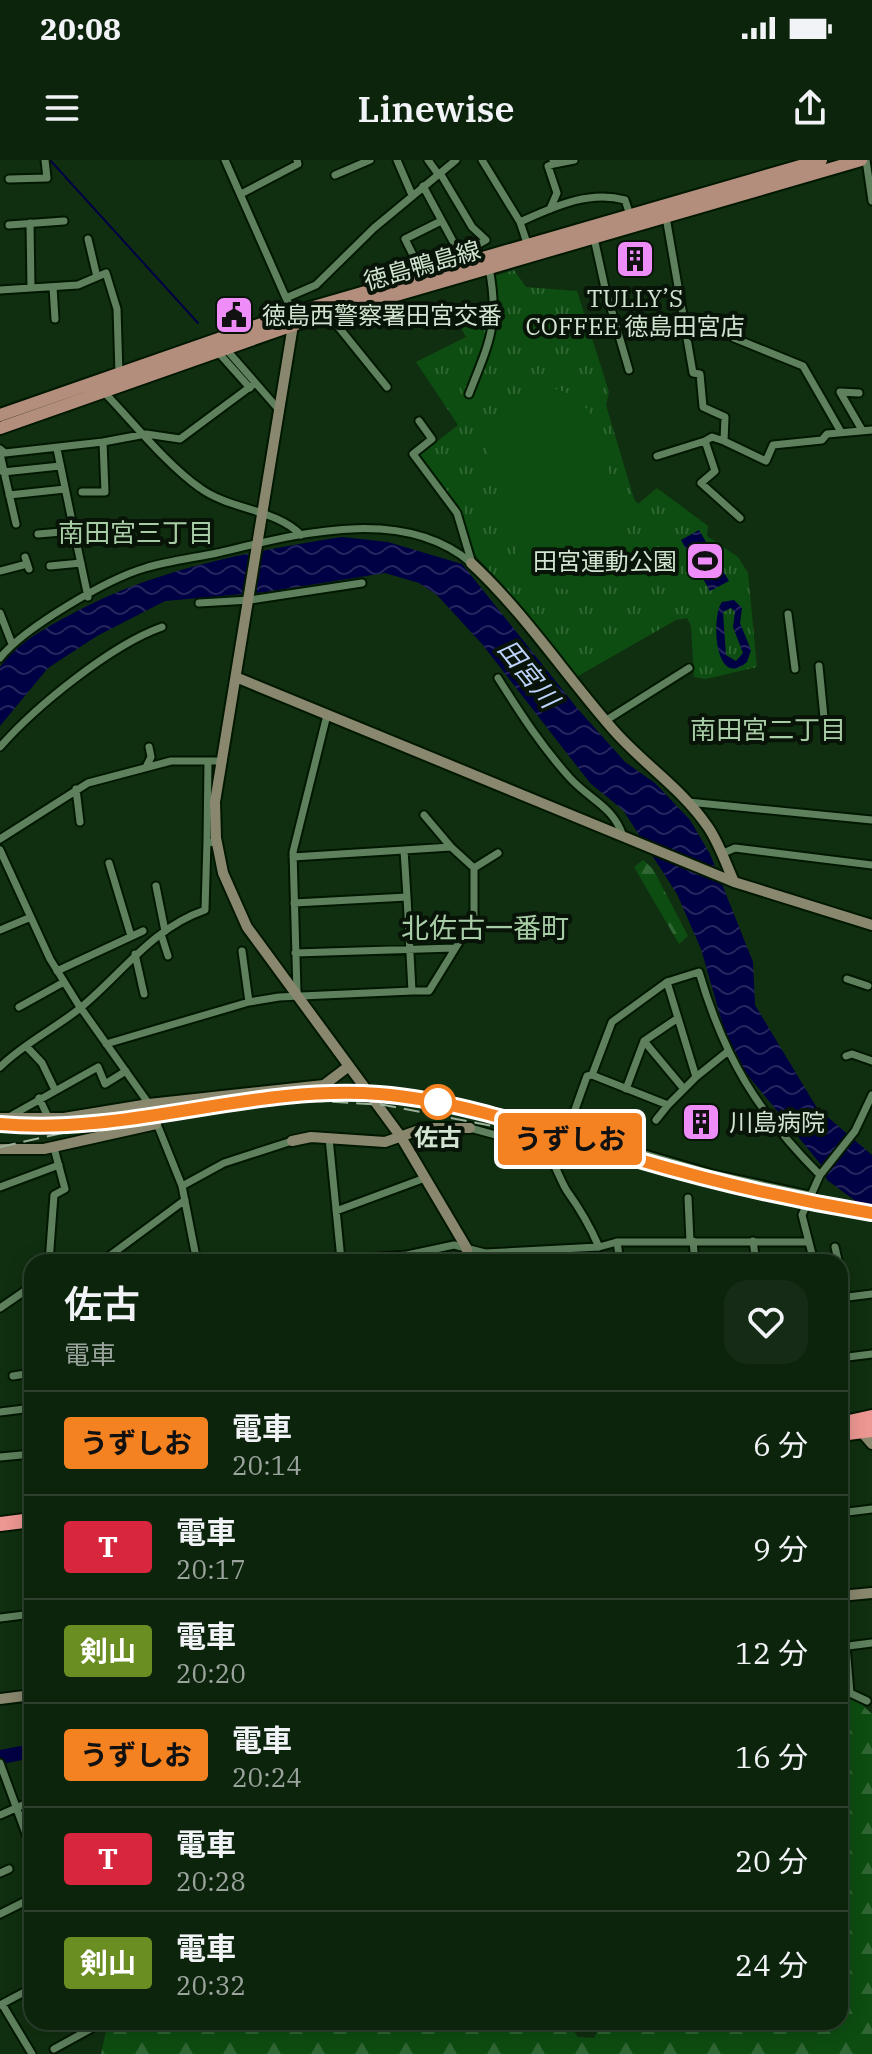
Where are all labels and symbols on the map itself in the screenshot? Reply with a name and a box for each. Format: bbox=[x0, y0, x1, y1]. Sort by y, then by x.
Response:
street label: 徳島鴨島線 bbox=[360, 233, 484, 297]
building icon: TULLY’S COFFEE 徳島田宮店 bbox=[614, 238, 656, 280]
place label: TULLY’S COFFEE 徳島田宮店 bbox=[526, 282, 744, 342]
public building icon: 徳島西警察署田宮交番 bbox=[213, 294, 255, 336]
place label: 徳島西警察署田宮交番 bbox=[262, 299, 502, 331]
district label: 南田宮三丁目 bbox=[58, 515, 214, 549]
sports icon: 田宮運動公園 bbox=[684, 540, 726, 582]
place label: 田宮運動公園 bbox=[533, 545, 677, 577]
water label: 田宮川 bbox=[491, 632, 569, 716]
district label: 南田宮二丁目 bbox=[690, 712, 846, 746]
district label: 北佐古一番町 bbox=[401, 909, 569, 946]
marker: 佐古 bbox=[421, 1085, 455, 1119]
building icon: 川島病院 bbox=[680, 1101, 722, 1143]
place label: 川島病院 bbox=[729, 1106, 825, 1138]
line badge: うずしお bbox=[514, 1113, 626, 1165]
place label: 佐古 bbox=[414, 1121, 462, 1153]

